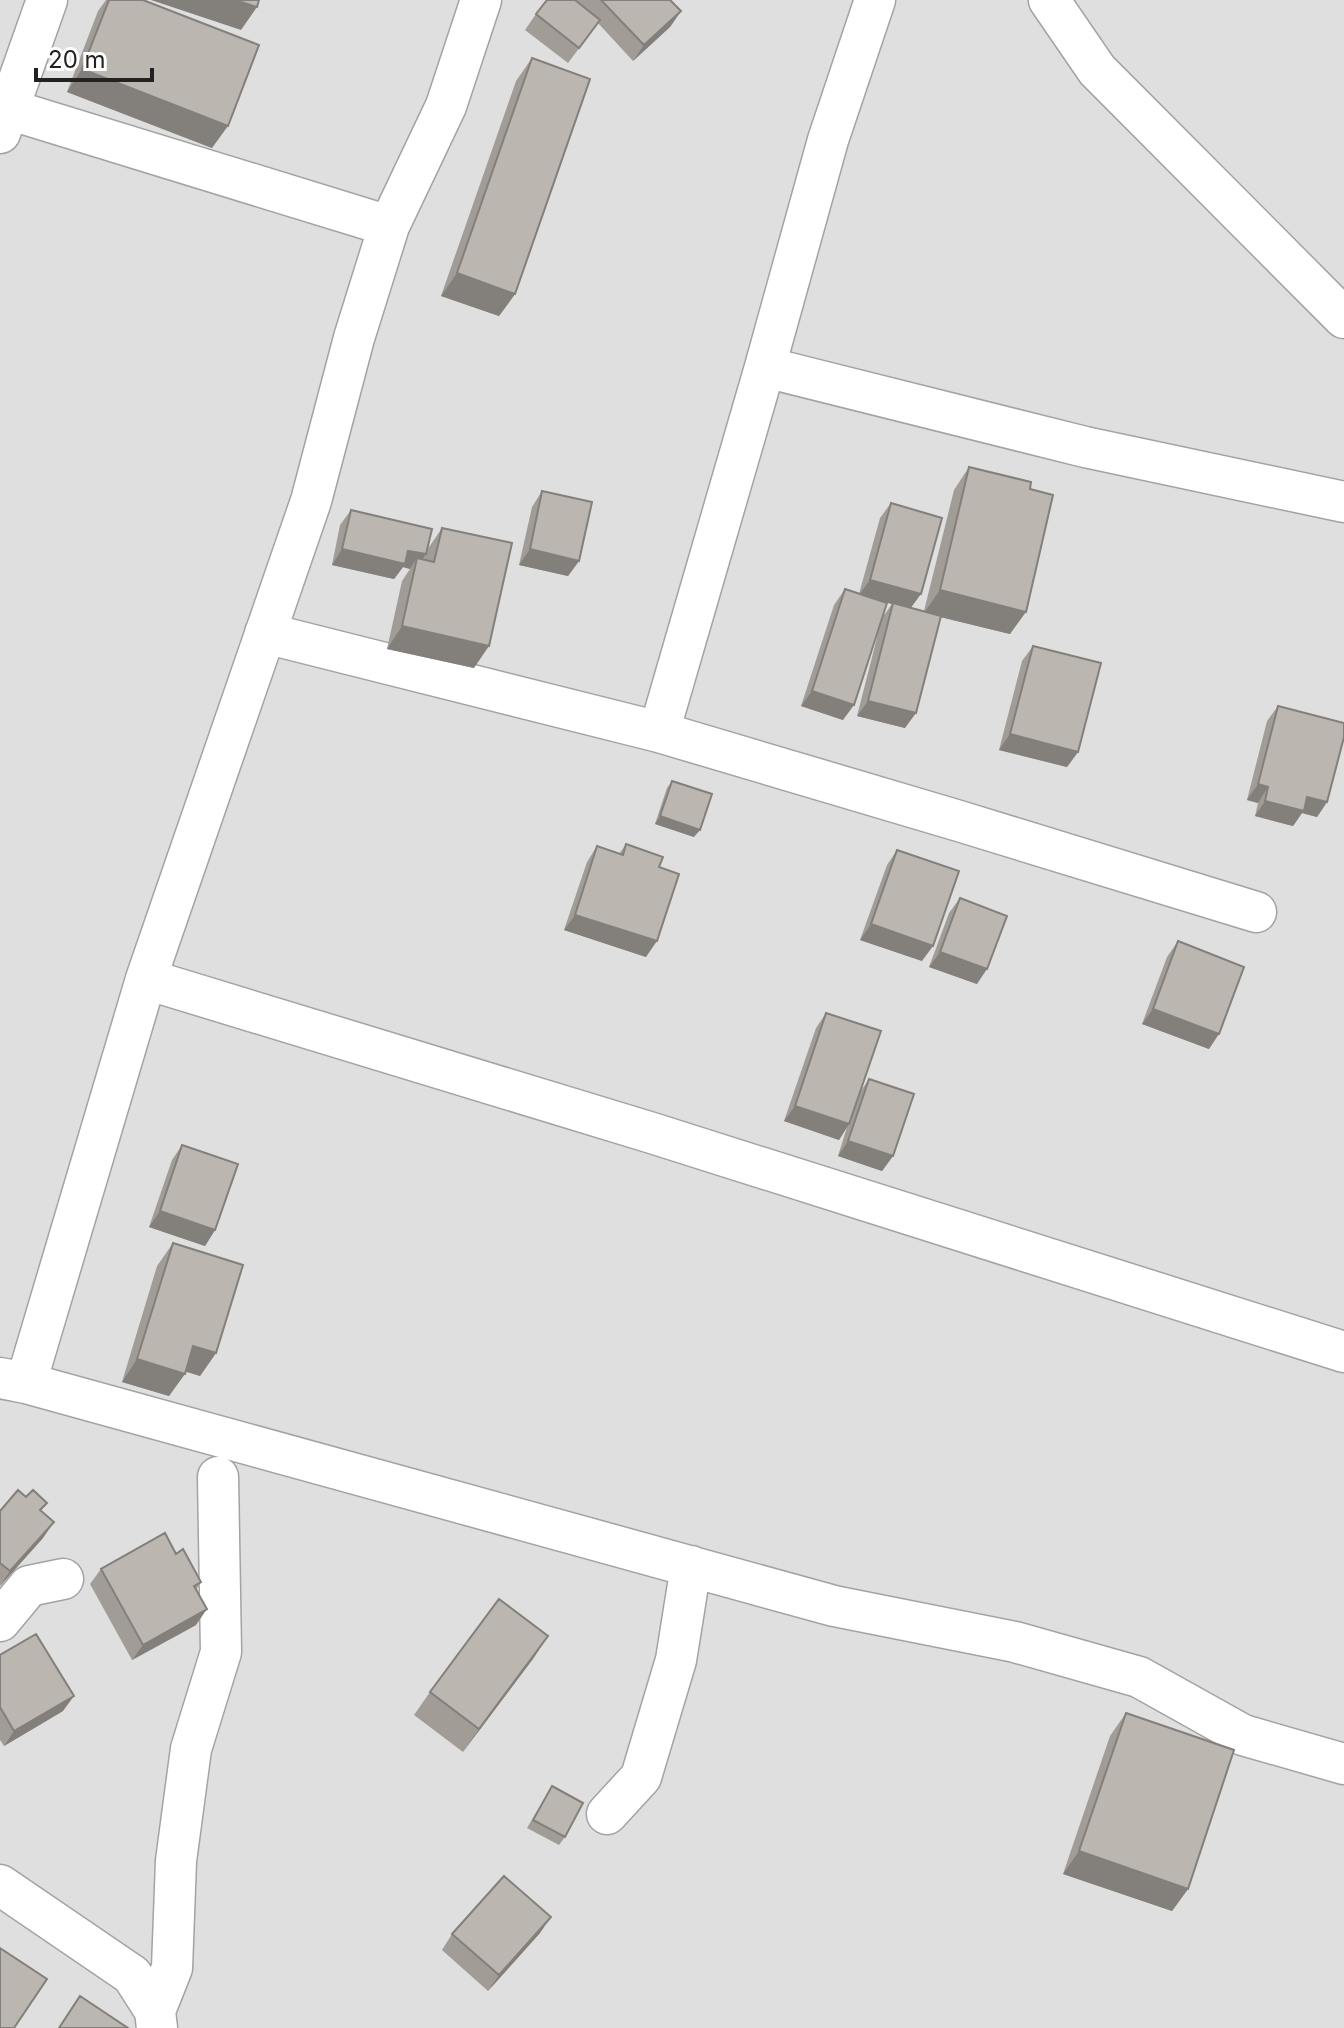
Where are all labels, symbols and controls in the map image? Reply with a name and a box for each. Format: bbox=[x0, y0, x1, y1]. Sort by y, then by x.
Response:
scale bar bbox=[36, 32, 152, 82]
text: 20 m bbox=[48, 45, 106, 74]

